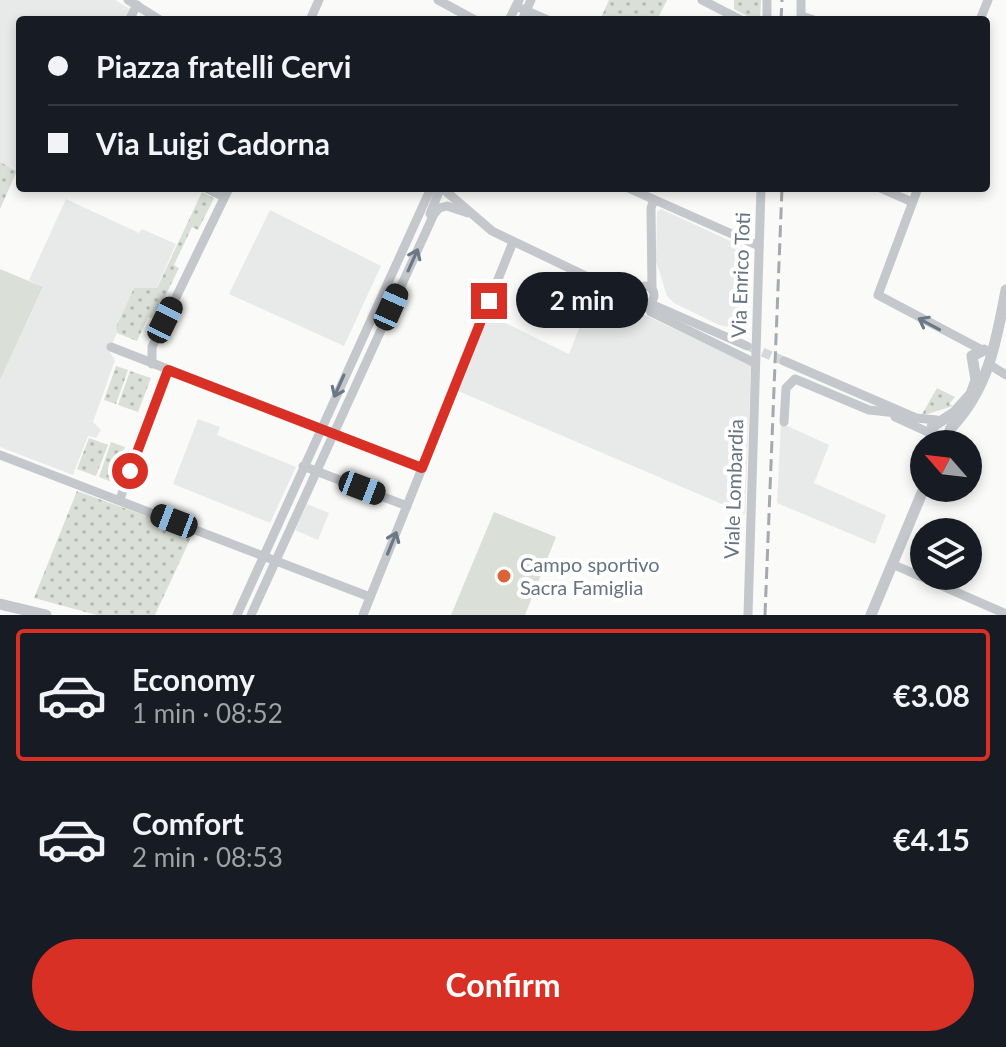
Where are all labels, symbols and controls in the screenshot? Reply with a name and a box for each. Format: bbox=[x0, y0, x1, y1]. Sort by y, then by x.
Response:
text: Piazza fratelli Cervi bbox=[96, 48, 351, 84]
text: Via Luigi Cadorna bbox=[96, 125, 330, 161]
street label: Via Enrico Toti bbox=[726, 212, 754, 338]
one-way arrow bbox=[406, 248, 421, 273]
callout: 2 min bbox=[517, 273, 649, 329]
car bbox=[370, 280, 412, 334]
route end bbox=[471, 283, 507, 319]
text: 2 min bbox=[550, 284, 614, 316]
car bbox=[144, 293, 186, 347]
one-way arrow bbox=[918, 315, 942, 331]
one-way arrow bbox=[331, 373, 346, 397]
street label: Viale Lombardia bbox=[719, 419, 747, 559]
north arrow bbox=[910, 430, 982, 502]
map controls bbox=[910, 430, 982, 590]
route start bbox=[112, 453, 148, 489]
car bbox=[335, 468, 389, 508]
car bbox=[147, 501, 201, 541]
button: layers bbox=[910, 518, 982, 590]
one-way arrow bbox=[386, 531, 400, 556]
place label: Campo sportivo Sacra Famiglia bbox=[520, 552, 660, 599]
marker: Campo sportivo Sacra Famiglia bbox=[495, 567, 513, 585]
icon: car bbox=[36, 659, 108, 731]
text: Economy bbox=[132, 661, 255, 697]
text: €3.08 bbox=[893, 677, 970, 713]
text: 1 min · 08:52 bbox=[132, 697, 283, 729]
icon: car bbox=[36, 803, 108, 875]
text: Comfort bbox=[132, 805, 244, 841]
text: €4.15 bbox=[893, 821, 970, 857]
text: 2 min · 08:53 bbox=[132, 841, 283, 873]
button: Confirm bbox=[32, 939, 974, 1031]

